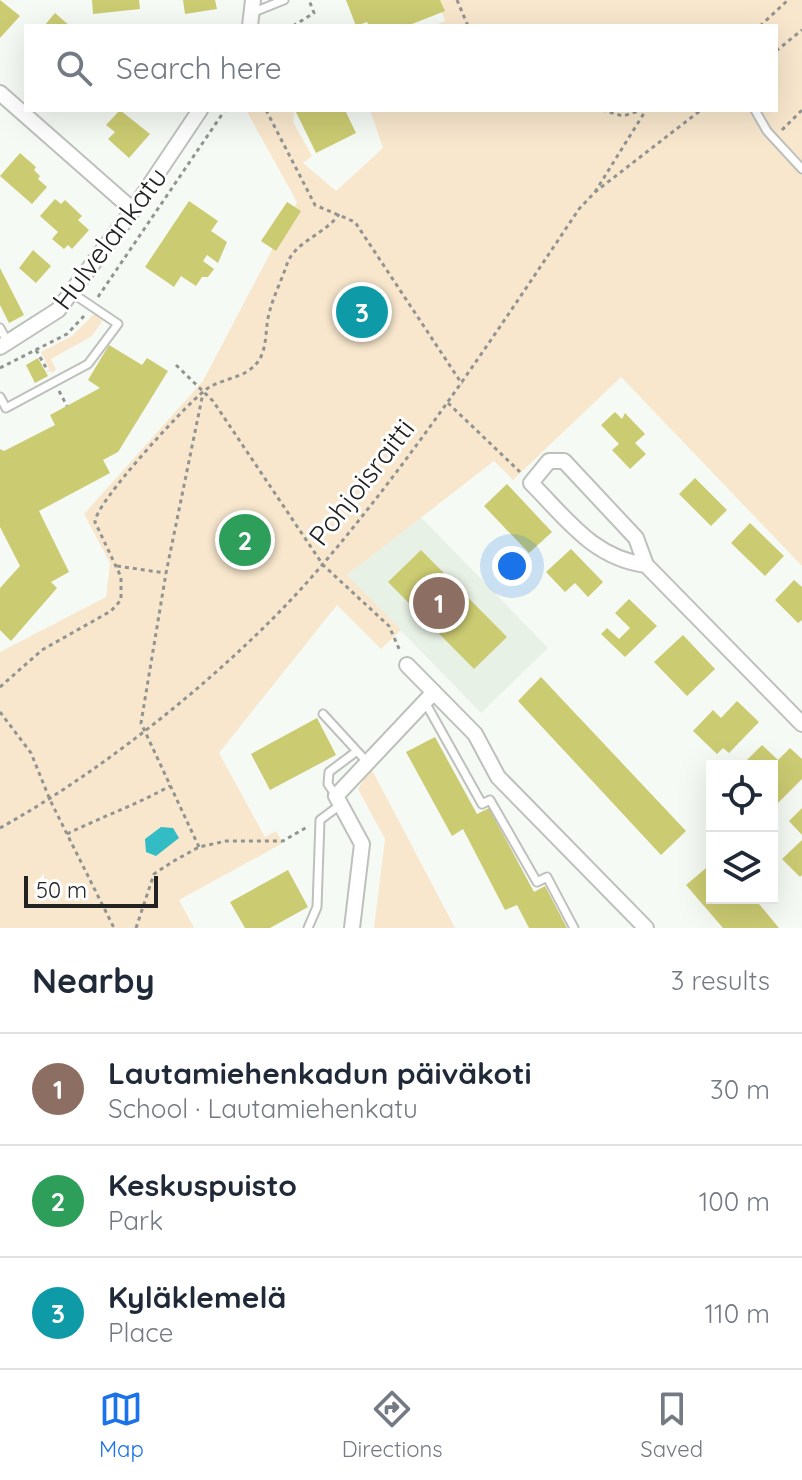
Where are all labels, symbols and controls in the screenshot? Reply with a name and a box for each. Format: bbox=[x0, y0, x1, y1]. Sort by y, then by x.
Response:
search box bbox=[24, 24, 778, 112]
icon: search bbox=[52, 46, 96, 90]
text: Search here bbox=[116, 49, 282, 87]
street label: Hulvelankatu bbox=[44, 160, 174, 316]
pin: 3 bbox=[336, 282, 388, 342]
street label: Pohjoisraitti bbox=[301, 412, 421, 552]
pin: 2 bbox=[219, 510, 271, 570]
your location bbox=[492, 546, 532, 586]
pin: 1 bbox=[413, 573, 465, 633]
map controls bbox=[706, 760, 778, 904]
button: locate bbox=[706, 760, 778, 832]
button: layers bbox=[706, 832, 778, 904]
scale bar bbox=[24, 872, 158, 908]
text: 50 m bbox=[36, 876, 87, 904]
text: Nearby bbox=[32, 959, 155, 1002]
text: 3 results bbox=[671, 964, 770, 997]
text: Lautamiehenkadun päiväkoti bbox=[108, 1054, 532, 1092]
text: 1 bbox=[53, 1073, 63, 1106]
text: 30 m bbox=[710, 1073, 770, 1106]
text: School · Lautamiehenkatu bbox=[108, 1092, 418, 1125]
text: Keskuspuisto bbox=[108, 1166, 297, 1204]
text: 2 bbox=[51, 1185, 65, 1218]
text: 100 m bbox=[699, 1185, 770, 1218]
text: Park bbox=[108, 1204, 163, 1237]
text: Kyläklemelä bbox=[108, 1278, 286, 1316]
text: 3 bbox=[51, 1297, 65, 1330]
text: 110 m bbox=[704, 1297, 770, 1330]
text: Place bbox=[108, 1316, 173, 1349]
tab: Map bbox=[99, 1387, 144, 1463]
tab: Directions bbox=[342, 1387, 442, 1463]
tab: Saved bbox=[640, 1387, 703, 1463]

